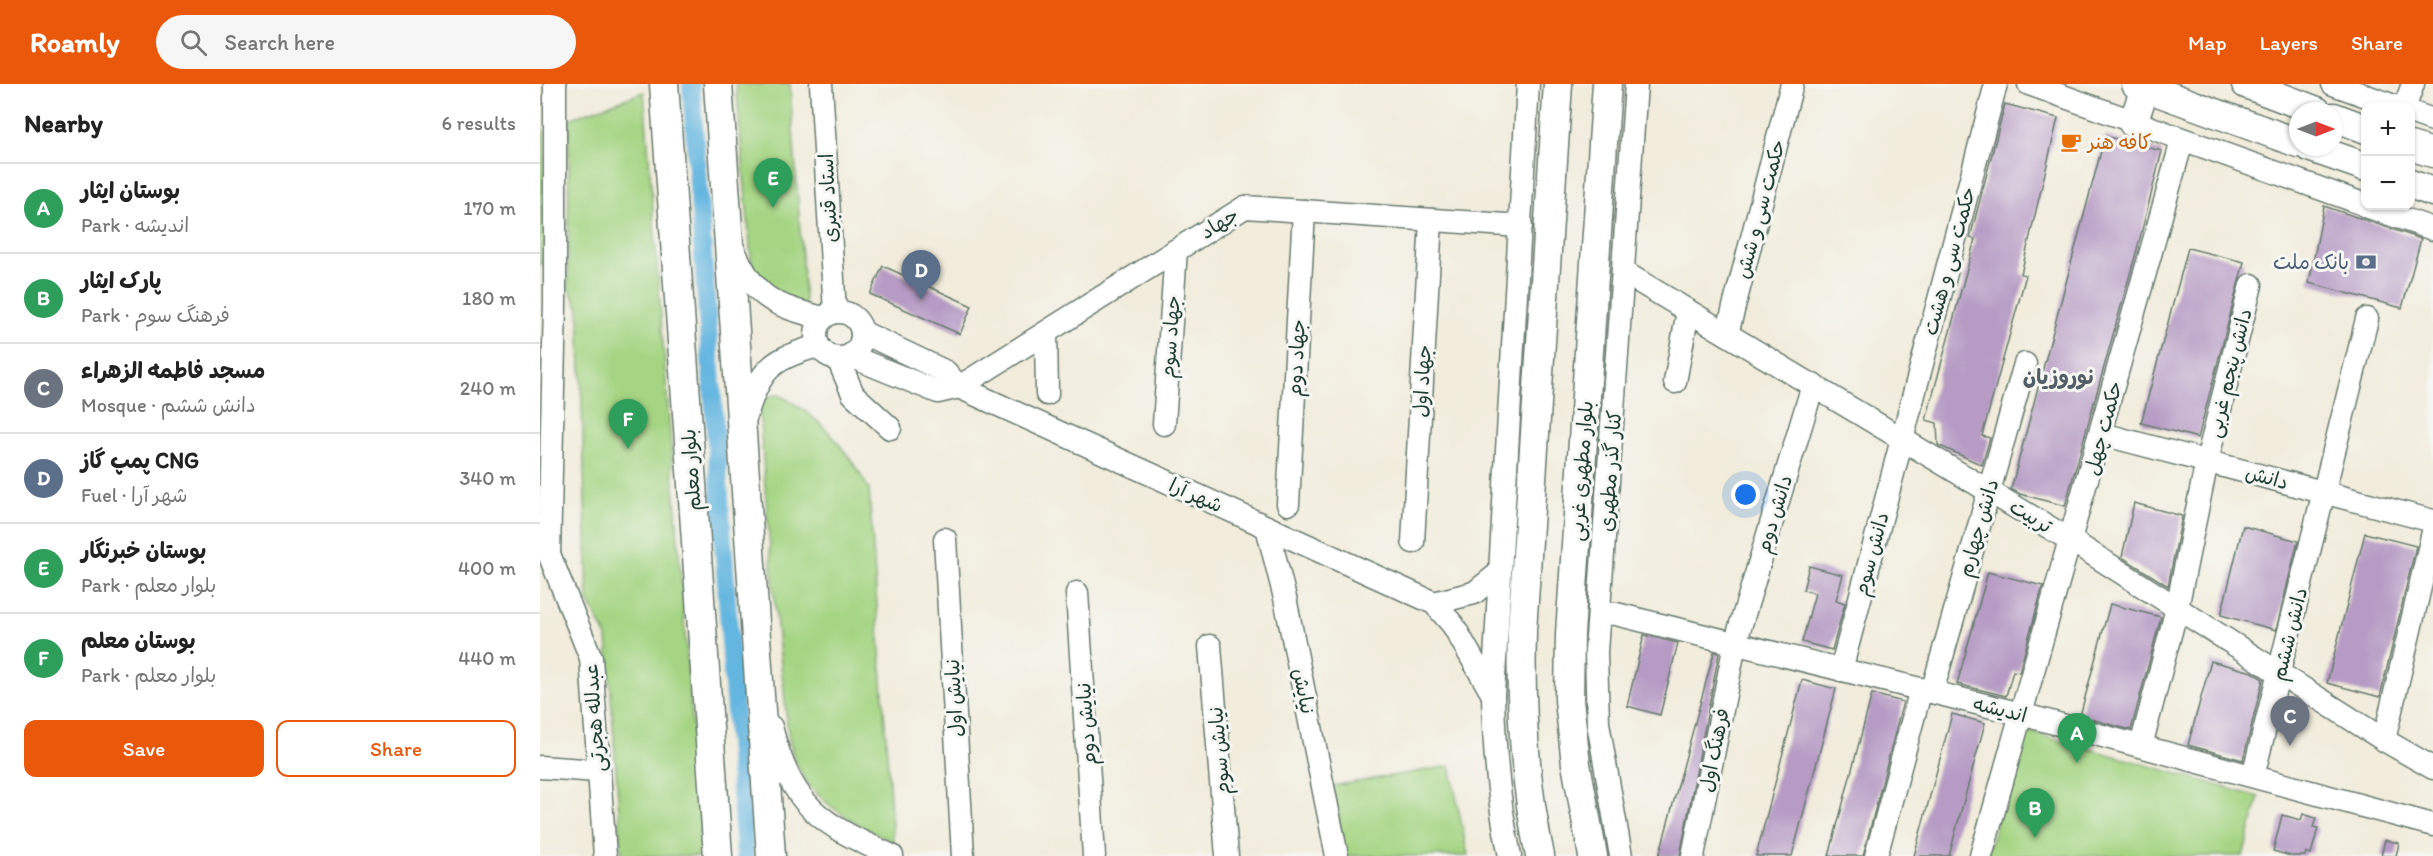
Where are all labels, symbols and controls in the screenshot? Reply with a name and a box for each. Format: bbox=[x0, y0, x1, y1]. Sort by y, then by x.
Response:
search box bbox=[156, 15, 576, 69]
text: Roamly bbox=[30, 25, 120, 59]
icon: search bbox=[177, 26, 210, 59]
text: Search here bbox=[225, 29, 335, 56]
text: Map bbox=[2188, 30, 2227, 55]
text: Layers bbox=[2260, 30, 2318, 55]
text: Share bbox=[2351, 30, 2403, 55]
north arrow bbox=[2289, 102, 2343, 156]
map controls bbox=[2361, 102, 2415, 210]
button: + bbox=[2361, 102, 2415, 156]
text: Nearby bbox=[24, 107, 103, 139]
text: 6 results bbox=[442, 111, 516, 135]
cafe icon: کافه هنر bbox=[2059, 130, 2083, 154]
place label: کافه هنر bbox=[2086, 130, 2152, 154]
street label: حکمت سی و شش bbox=[1730, 137, 1791, 281]
street label: استاد قنبری bbox=[814, 153, 842, 243]
button: − bbox=[2361, 156, 2415, 210]
pin: E bbox=[754, 158, 792, 208]
text: بوستان ایثار bbox=[81, 177, 180, 204]
street label: حکمت سی و هشت bbox=[1918, 184, 1981, 338]
text: A bbox=[37, 196, 50, 220]
text: 170 m bbox=[463, 196, 516, 220]
street label: جهاد bbox=[1195, 202, 1243, 244]
text: Park · اندیشه bbox=[81, 213, 189, 237]
pin: D bbox=[902, 250, 940, 300]
place label: بانک ملت bbox=[2273, 250, 2349, 274]
bank icon: بانک ملت bbox=[2354, 250, 2378, 274]
text: پارک ایثار bbox=[81, 267, 161, 294]
text: B bbox=[37, 286, 50, 310]
text: 180 m bbox=[462, 286, 516, 310]
street label: جهاد سوم bbox=[1155, 295, 1189, 380]
text: Park · فرهنگ سوم bbox=[81, 303, 230, 327]
street label: دانش پنجم غربی bbox=[2201, 306, 2260, 441]
street label: جهاد دوم bbox=[1282, 319, 1314, 398]
street label: جهاد اول bbox=[1408, 344, 1436, 418]
text: مسجد فاطمه الزهراء bbox=[81, 357, 265, 384]
district label: نوروزیان bbox=[2023, 364, 2095, 390]
text: C bbox=[37, 376, 50, 400]
text: 240 m bbox=[460, 376, 516, 400]
street label: حکمت چهل bbox=[2079, 378, 2128, 478]
text: Mosque · دانش ششم bbox=[81, 393, 256, 417]
pin: F bbox=[608, 400, 647, 449]
street label: بلوار مطهری غربی bbox=[1564, 400, 1599, 542]
street label: کنار گذر مطهری bbox=[1594, 409, 1626, 533]
street label: بلوار معلم bbox=[676, 428, 709, 512]
text: پمپ گاز CNG bbox=[81, 447, 199, 474]
street label: دانش bbox=[2243, 460, 2291, 494]
text: D bbox=[37, 466, 50, 490]
text: 340 m bbox=[459, 466, 516, 490]
street label: دانش دوم bbox=[1751, 472, 1801, 557]
street label: شهر آرا bbox=[1165, 473, 1227, 517]
street label: دانش چهارم bbox=[1953, 476, 2006, 581]
your location bbox=[1731, 480, 1760, 509]
text: Fuel · شهر آرا bbox=[81, 483, 187, 507]
street label: تربیت bbox=[2005, 494, 2057, 538]
street label: دانش سوم bbox=[1848, 509, 1898, 600]
text: بوستان خبرنگار bbox=[81, 537, 206, 564]
text: E bbox=[38, 556, 49, 580]
text: 400 m bbox=[458, 556, 516, 580]
text: Park · بلوار معلم bbox=[81, 573, 216, 597]
street label: دانش ششم bbox=[2266, 585, 2315, 684]
text: بوستان معلم bbox=[81, 627, 196, 654]
text: F bbox=[38, 646, 49, 670]
text: 440 m bbox=[458, 646, 516, 670]
street label: نیایش اول bbox=[940, 658, 968, 738]
text: Park · بلوار معلم bbox=[81, 663, 216, 687]
street label: عبدلله هجرتی bbox=[578, 663, 611, 773]
street label: نيايش bbox=[1288, 666, 1320, 716]
street label: نیایش دوم bbox=[1071, 681, 1105, 766]
street label: اندیشه bbox=[1970, 691, 2030, 727]
pin: C bbox=[2270, 696, 2310, 746]
street label: نیایش سوم bbox=[1203, 706, 1239, 796]
street label: فرهنگ اول bbox=[1694, 706, 1734, 794]
pin: A bbox=[2058, 714, 2096, 763]
button: Save bbox=[24, 720, 264, 777]
button: Share bbox=[276, 720, 516, 777]
pin: B bbox=[2016, 788, 2054, 838]

